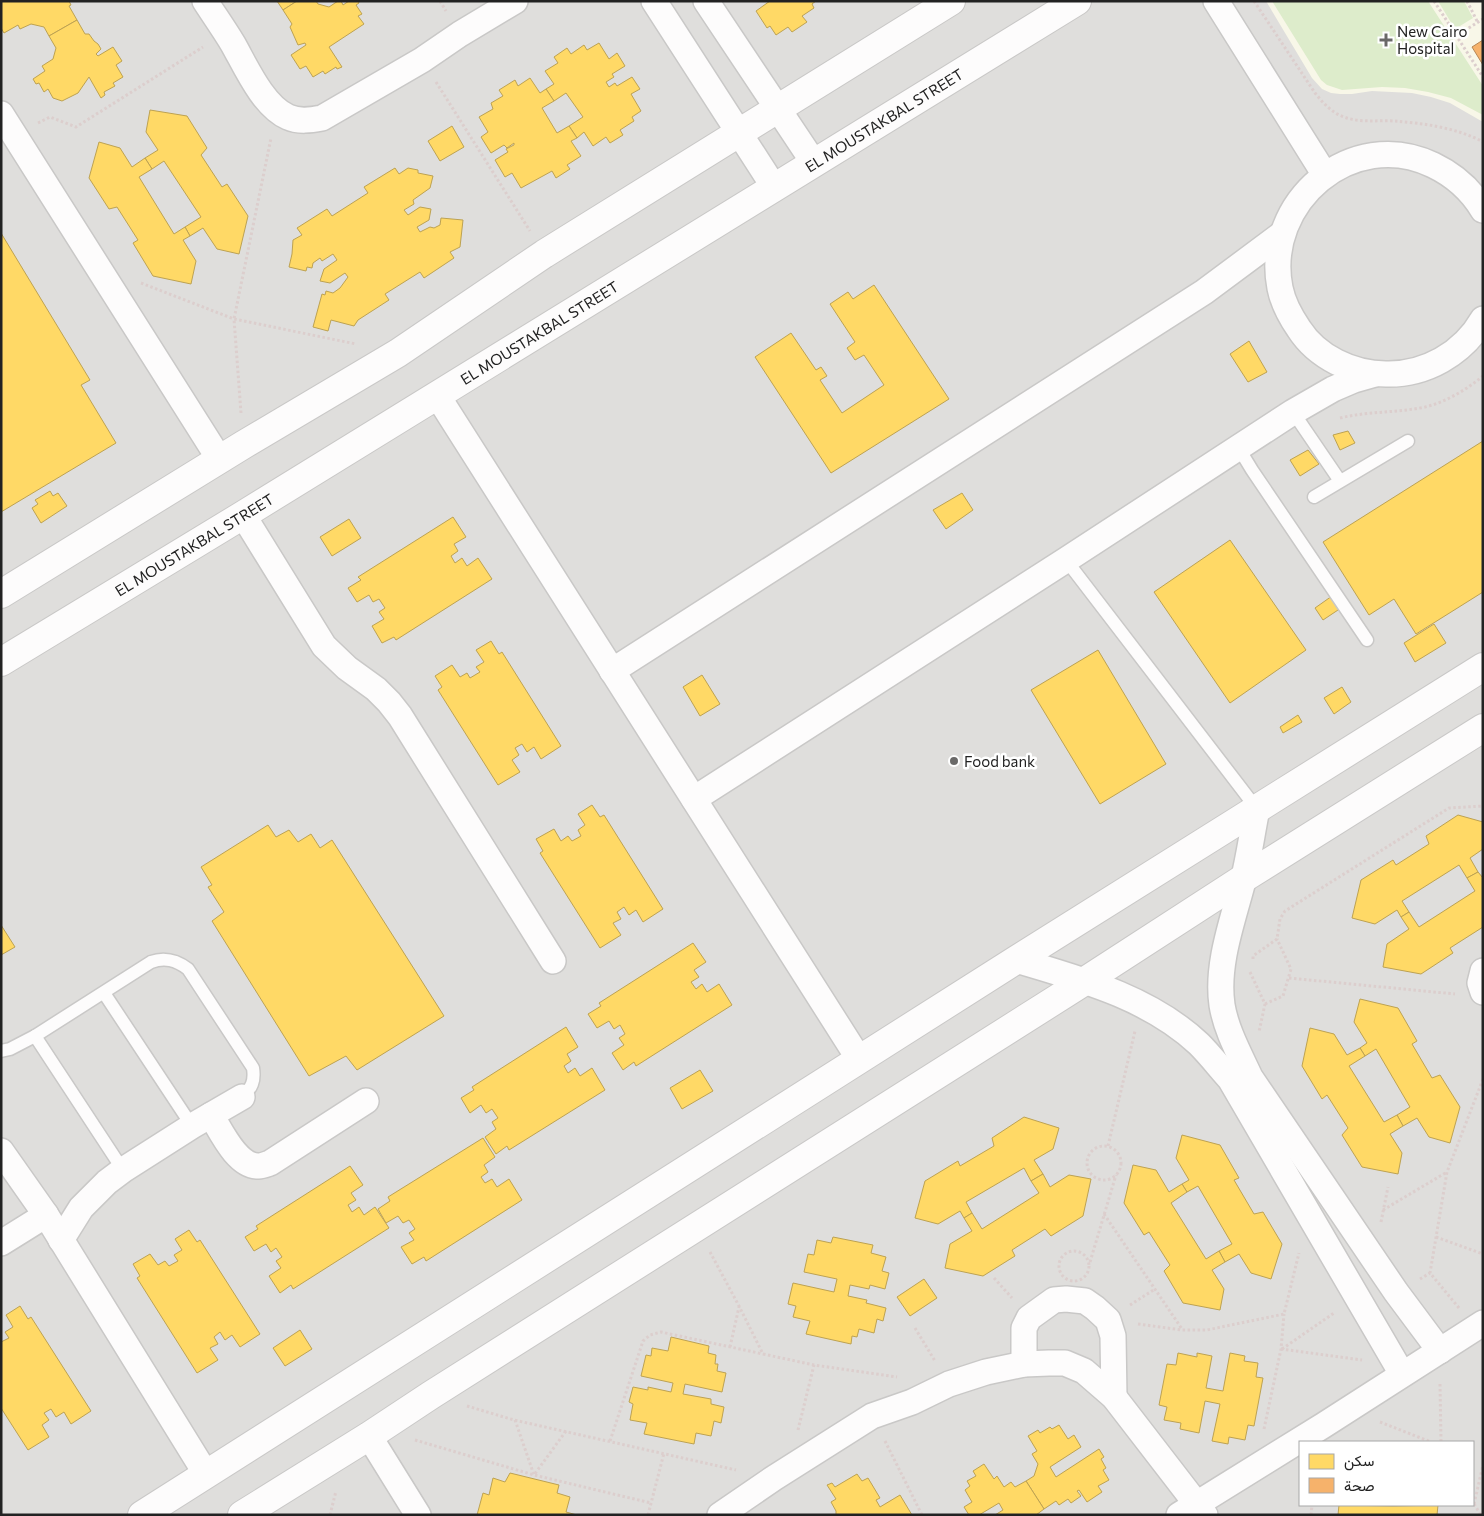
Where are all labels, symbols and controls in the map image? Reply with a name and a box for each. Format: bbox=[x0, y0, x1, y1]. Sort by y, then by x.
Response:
place label: New Cairo Hospital bbox=[1397, 22, 1468, 57]
marker: New Cairo Hospital bbox=[1379, 33, 1393, 47]
street label: EL MOUSTAKBAL STREET bbox=[802, 64, 967, 175]
street label: EL MOUSTAKBAL STREET bbox=[457, 277, 622, 388]
street label: EL MOUSTAKBAL STREET bbox=[112, 489, 277, 600]
place label: Food bank bbox=[964, 752, 1035, 770]
marker: Food bank bbox=[948, 755, 960, 767]
legend bbox=[1299, 1441, 1474, 1506]
text: سكن bbox=[1344, 1451, 1374, 1471]
text: صحة bbox=[1344, 1476, 1375, 1494]

